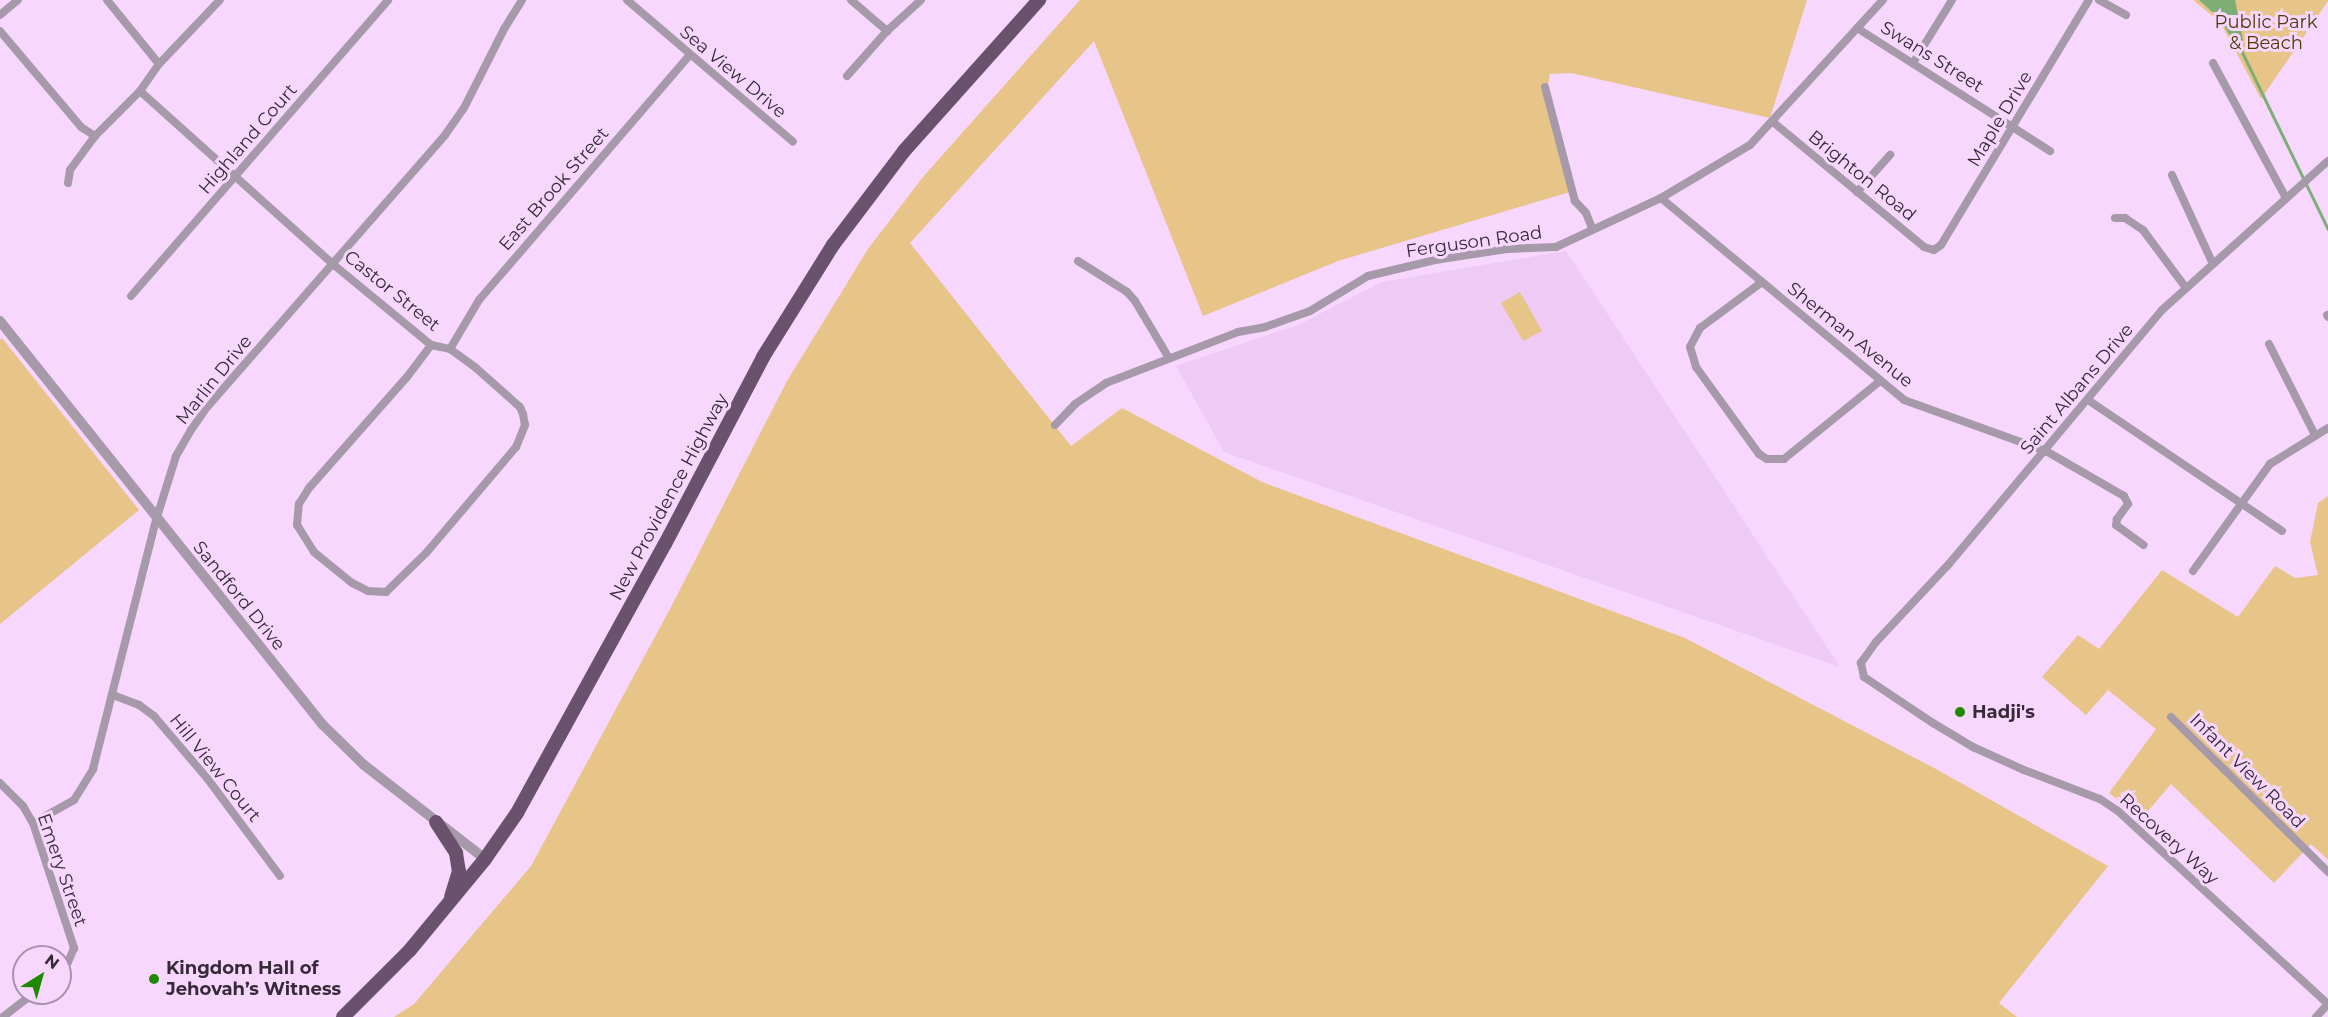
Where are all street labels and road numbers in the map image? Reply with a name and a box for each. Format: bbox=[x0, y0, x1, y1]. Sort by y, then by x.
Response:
street label: Swans Street bbox=[1877, 17, 1987, 97]
street label: Sea View Drive bbox=[675, 21, 791, 123]
street label: Maple Drive bbox=[1963, 67, 2037, 171]
street label: Highland Court bbox=[194, 79, 302, 199]
street label: East Brook Street bbox=[495, 123, 613, 255]
street label: Brighton Road bbox=[1804, 126, 1920, 226]
street label: Ferguson Road bbox=[1404, 222, 1544, 262]
street label: Castor Street bbox=[340, 246, 444, 336]
street label: Sherman Avenue bbox=[1783, 278, 1917, 392]
street label: Saint Albans Drive bbox=[2016, 319, 2138, 459]
street label: Marlin Drive bbox=[171, 331, 257, 429]
street label: New Providence Highway bbox=[605, 390, 733, 604]
street label: Sandford Drive bbox=[188, 537, 290, 655]
street label: Infant View Road bbox=[2185, 709, 2309, 833]
street label: Hill View Court bbox=[165, 710, 265, 826]
street label: Recovery Way bbox=[2115, 789, 2223, 889]
street label: Emery Street bbox=[33, 811, 91, 929]

